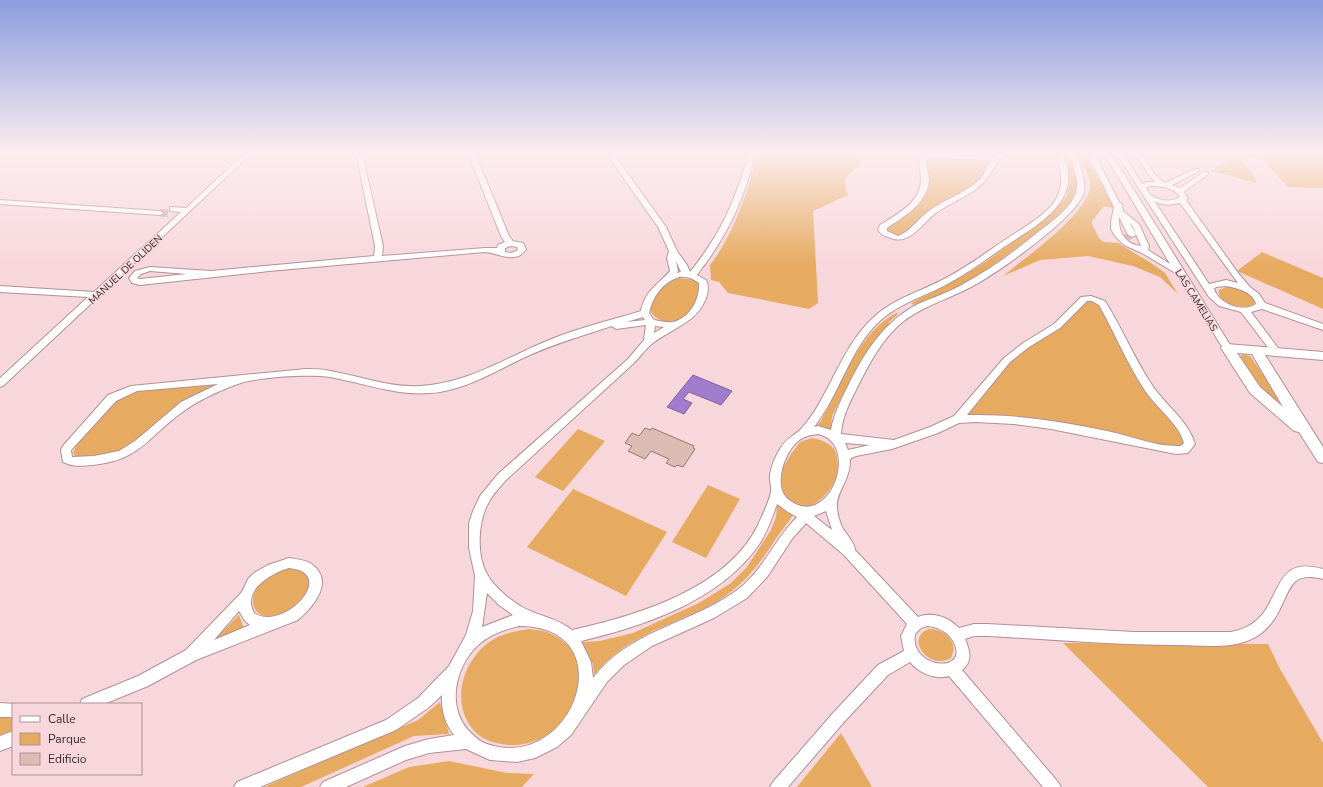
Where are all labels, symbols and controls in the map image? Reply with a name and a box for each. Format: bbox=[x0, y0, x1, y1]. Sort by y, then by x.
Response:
street label: MANUEL DE OLIDEN bbox=[86, 232, 166, 308]
street label: LAS CAMELIAS bbox=[1171, 267, 1221, 334]
legend bbox=[12, 703, 142, 775]
text: Calle bbox=[48, 711, 76, 727]
text: Parque bbox=[48, 731, 86, 747]
text: Edificio bbox=[48, 751, 87, 767]

